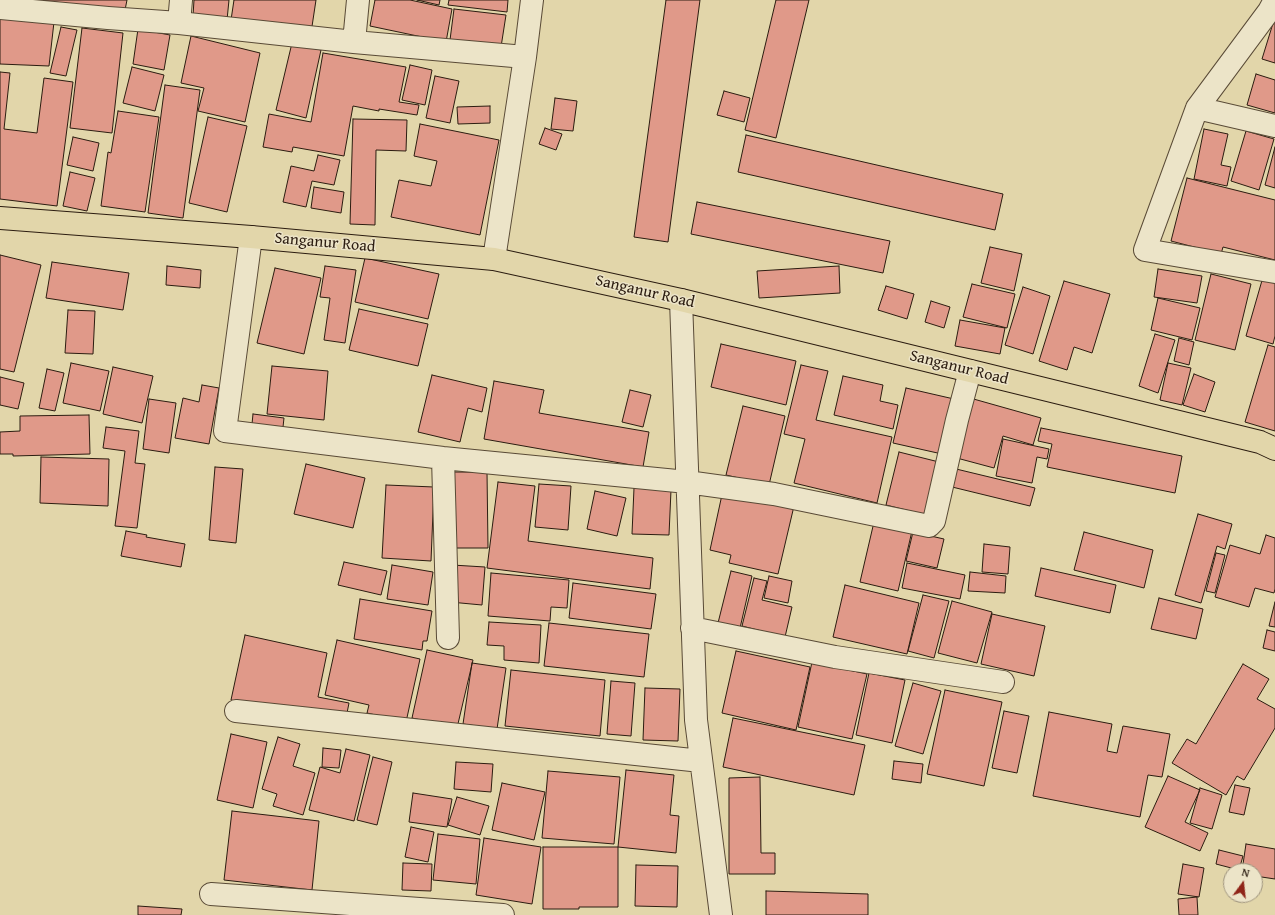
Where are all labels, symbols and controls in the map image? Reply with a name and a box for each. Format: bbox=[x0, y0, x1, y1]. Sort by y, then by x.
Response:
street label: Sanganur Road bbox=[274, 229, 376, 257]
street label: Sanganur Road bbox=[594, 271, 696, 313]
street label: Sanganur Road bbox=[908, 346, 1010, 390]
north arrow bbox=[1223, 863, 1263, 903]
text: N bbox=[1240, 864, 1251, 881]

